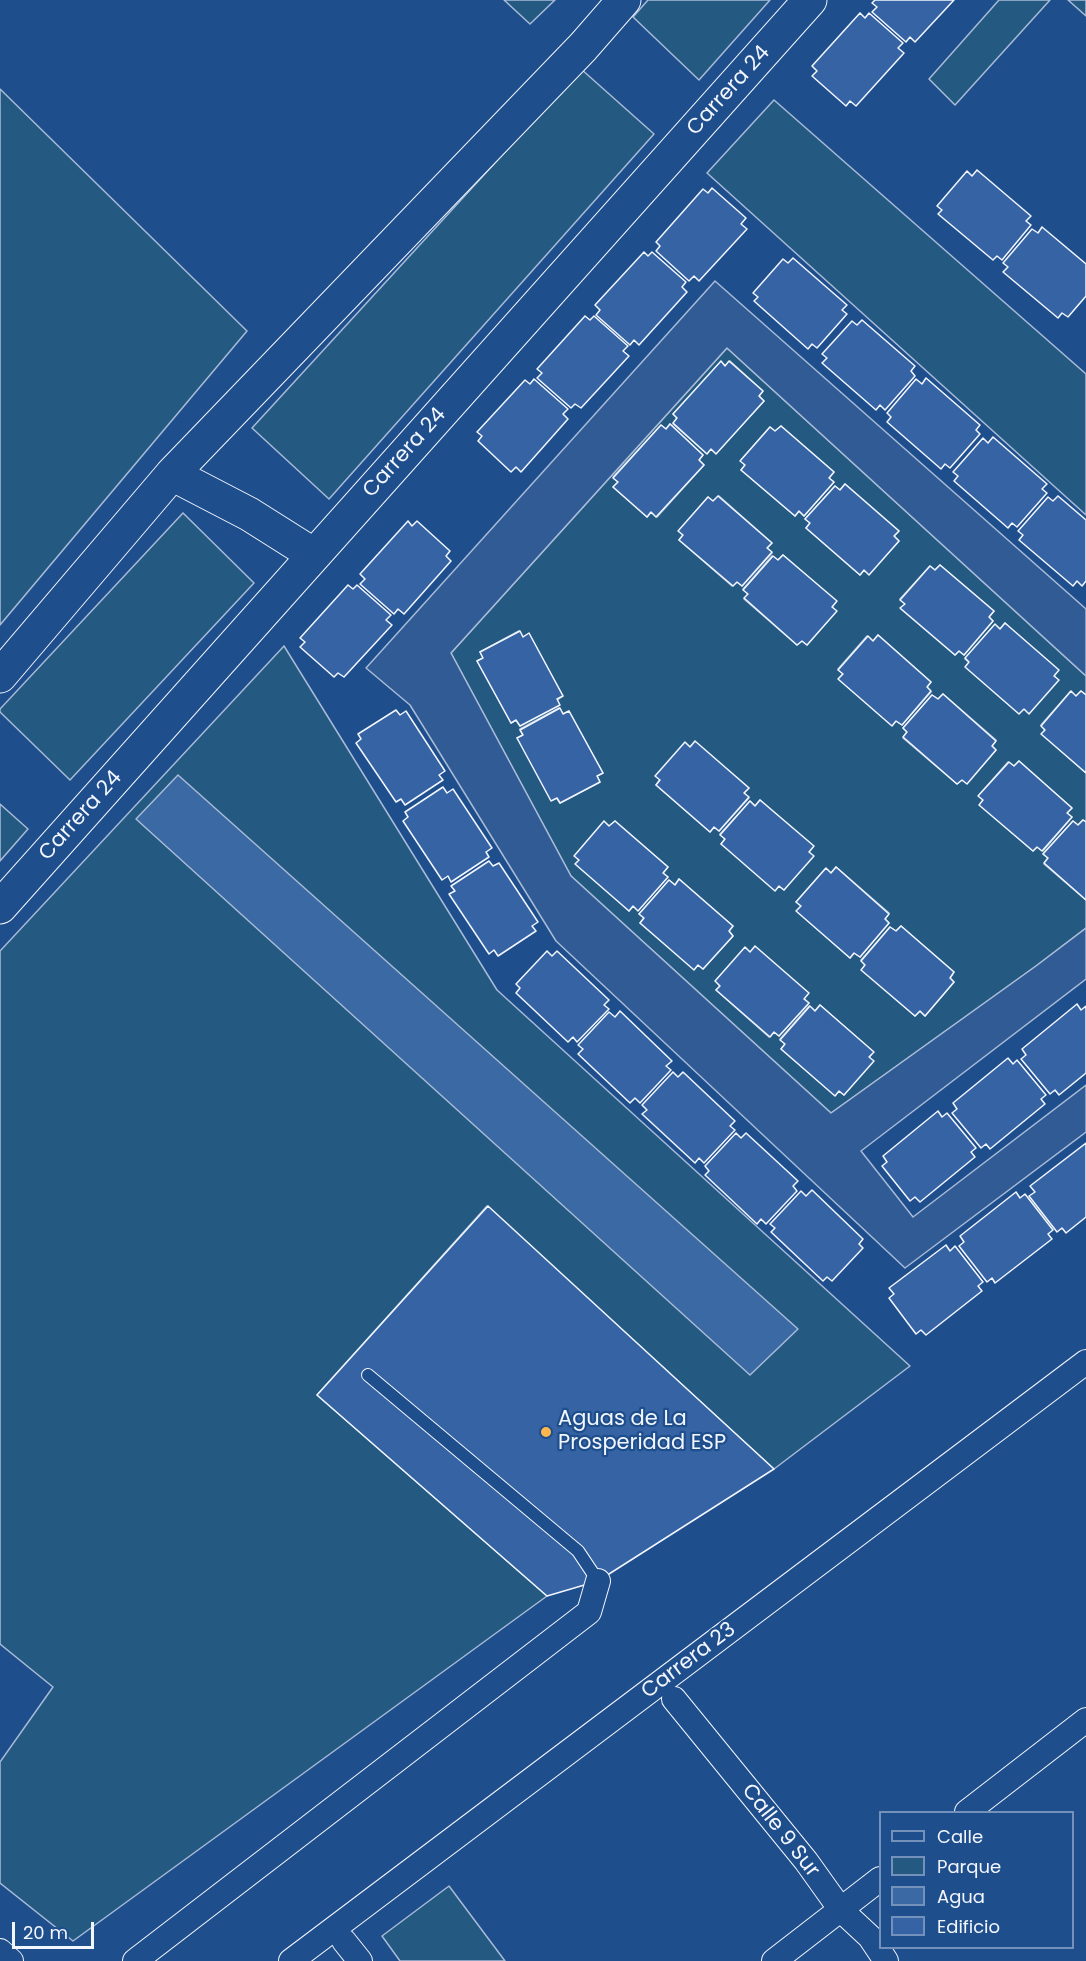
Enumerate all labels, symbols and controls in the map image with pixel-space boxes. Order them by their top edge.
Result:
street label: Carrera 24 [682,41,776,141]
street label: Carrera 24 [358,403,452,503]
street label: Carrera 24 [34,766,128,866]
place label: Aguas de La Prosperidad ESP [558,1407,726,1457]
marker: Aguas de La Prosperidad ESP [539,1425,553,1439]
street label: Carrera 23 [637,1617,741,1705]
street label: Calle 9 Sur [736,1779,824,1883]
legend [879,1811,1074,1949]
text: Calle [937,1824,983,1849]
text: Parque [937,1854,1001,1879]
text: Agua [937,1884,985,1909]
scale bar [15,1910,98,1948]
text: Edificio [937,1914,1000,1939]
text: 20 m [23,1920,68,1945]

